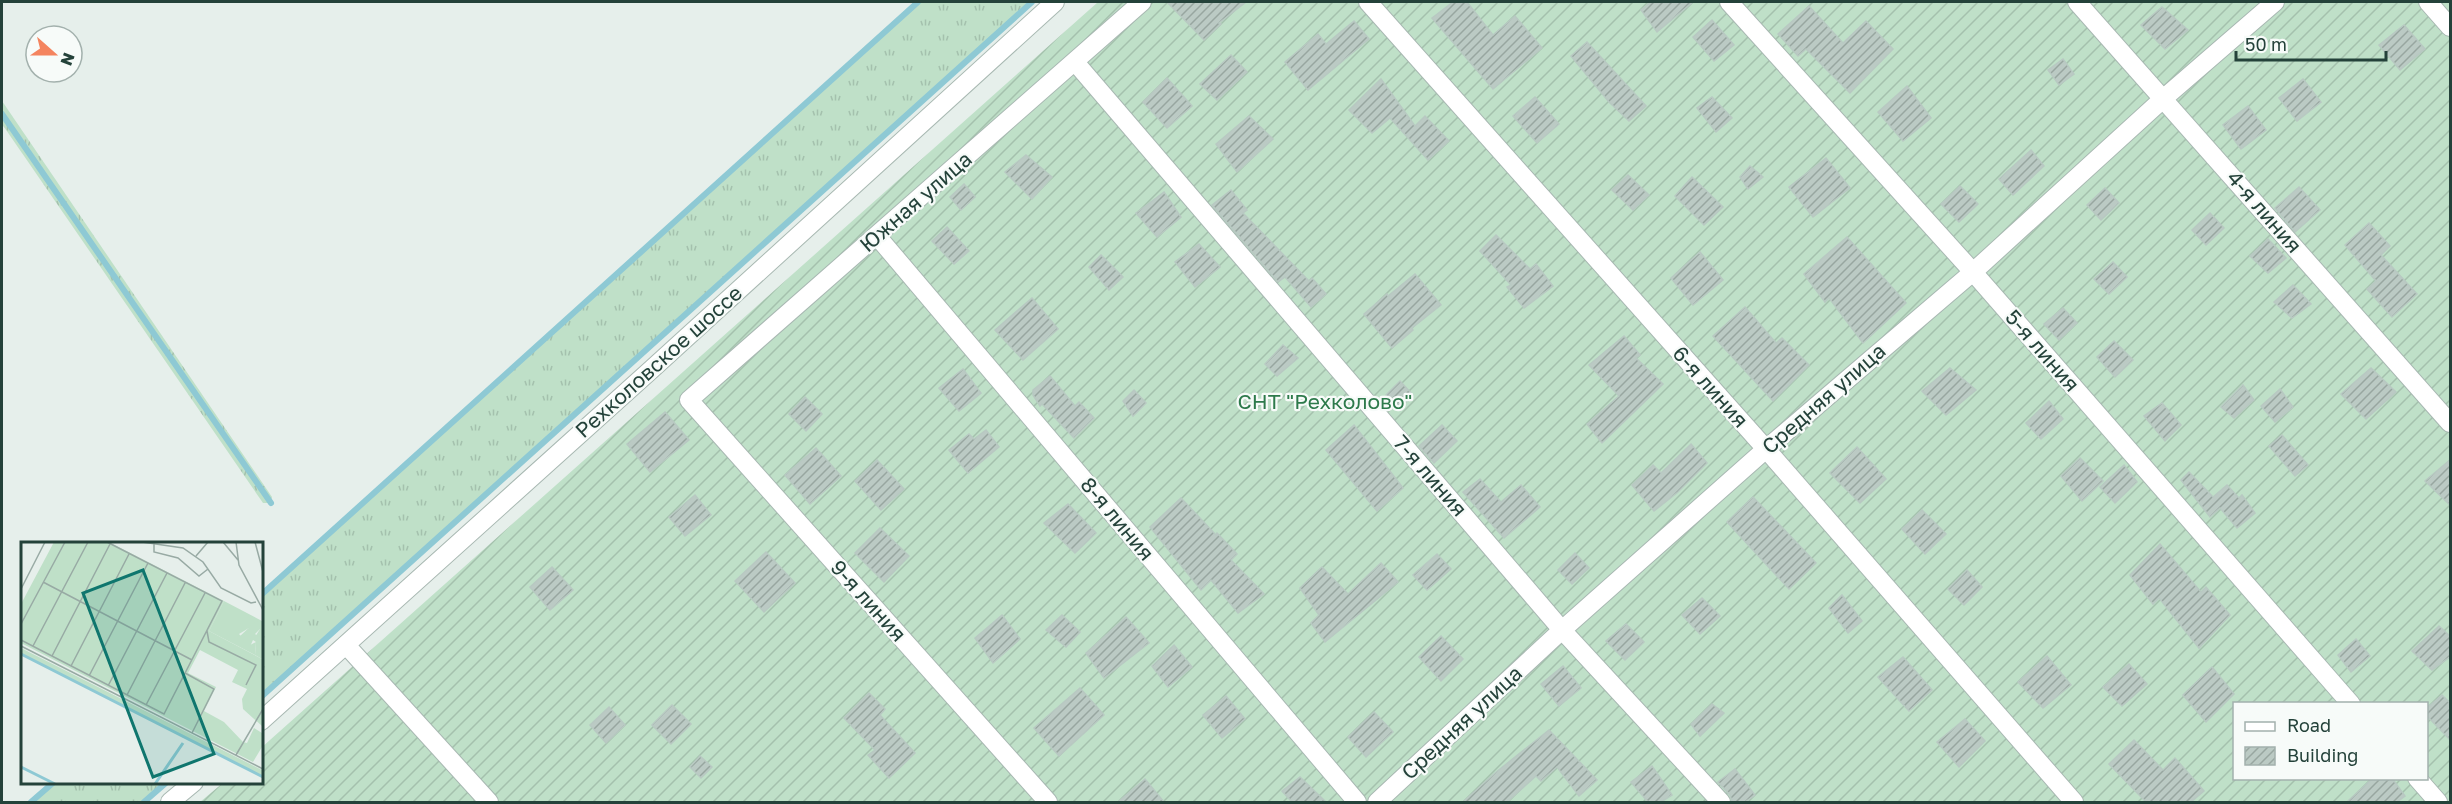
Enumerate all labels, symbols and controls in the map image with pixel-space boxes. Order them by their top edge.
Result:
north arrow [24,24,84,84]
scale bar [2236,24,2386,62]
text: 50 m [2245,33,2287,55]
text: N [56,50,80,69]
street label: Южная улица [854,146,977,257]
street label: 4-я линия [2222,165,2308,258]
street label: Рехколовское шоссе [570,280,747,443]
street label: 5-я линия [2000,304,2085,397]
street label: Средняя улица [1756,337,1891,459]
street label: 6-я линия [1667,340,1754,432]
park label: СНТ "Рехколово" [1238,388,1412,414]
street label: 7-я линия [1388,429,1473,521]
street label: 8-я линия [1075,471,1160,565]
inset map [21,542,262,783]
street label: 9-я линия [825,554,912,646]
street label: Средняя улица [1396,660,1527,785]
legend [2233,702,2428,780]
text: Road [2287,714,2331,736]
text: Building [2287,744,2358,766]

